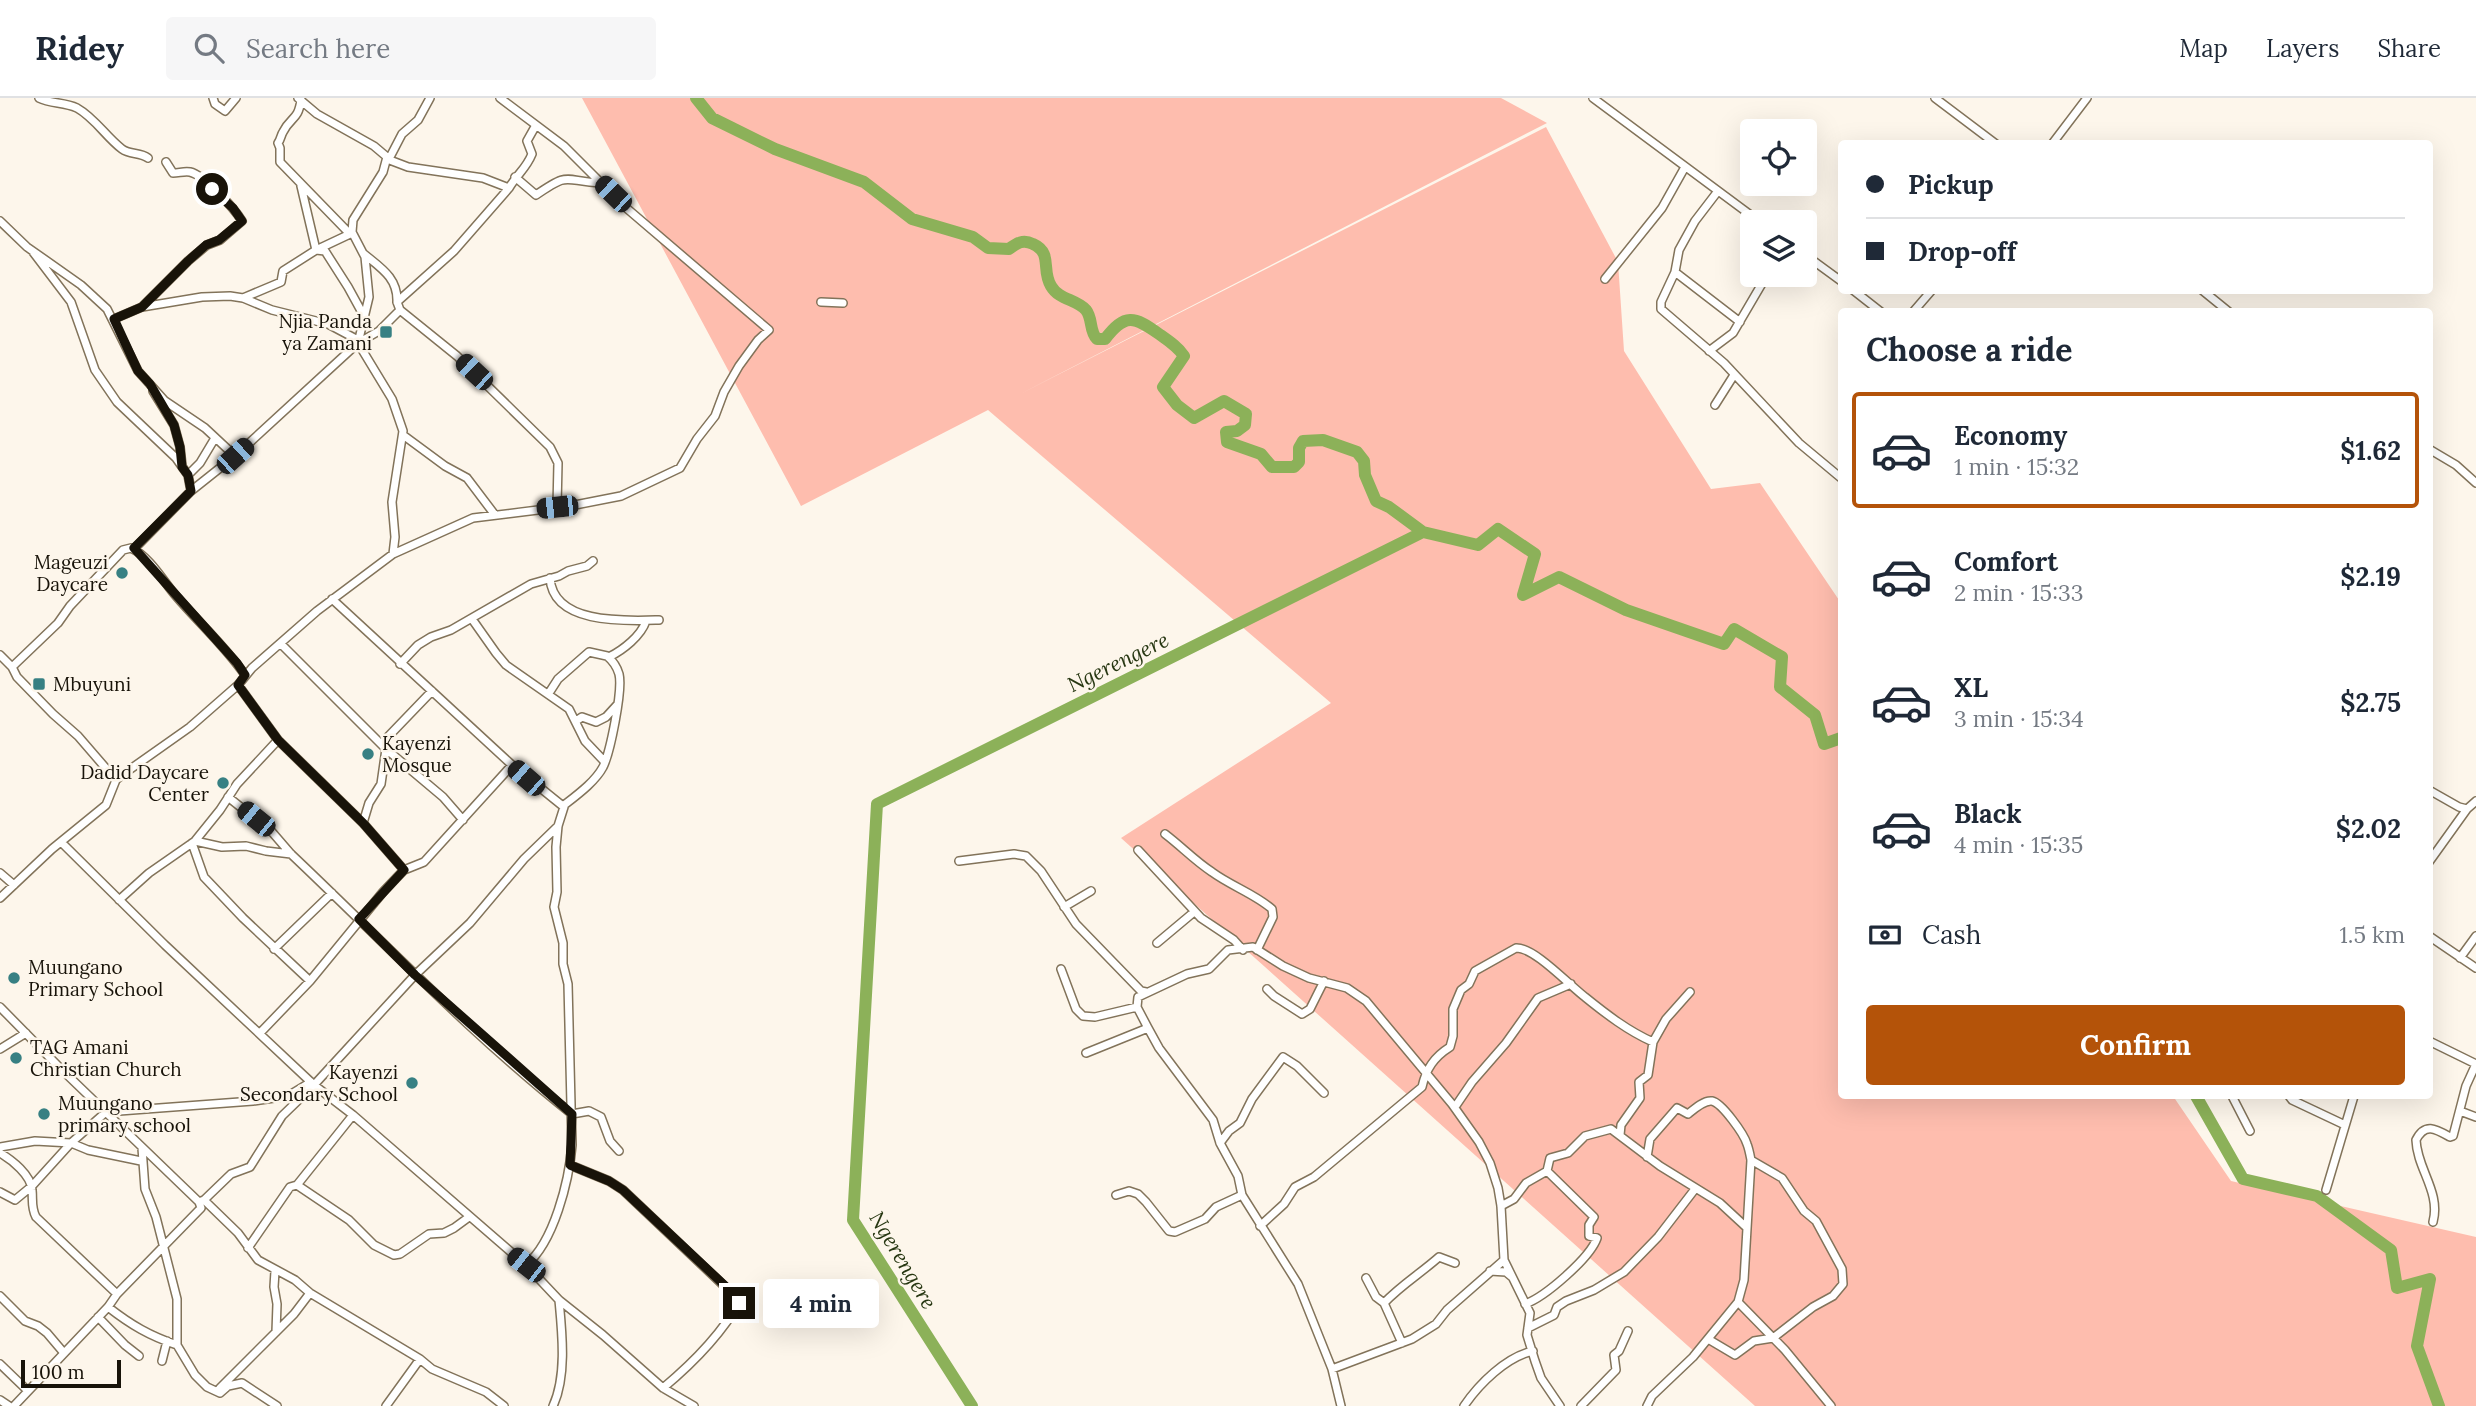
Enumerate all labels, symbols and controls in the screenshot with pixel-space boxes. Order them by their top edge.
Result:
search box [166,17,656,80]
text: Ridey [35,27,124,69]
icon: search [190,29,228,67]
text: Search here [246,32,390,65]
text: Map [2179,33,2228,64]
text: Layers [2266,33,2339,64]
text: Share [2377,33,2441,64]
map controls [1740,119,1817,287]
button: locate [1740,119,1817,196]
text: Pickup [1908,168,1994,201]
car [591,172,636,216]
route start [196,173,228,205]
button: layers [1740,210,1817,287]
text: Drop-off [1908,235,2016,268]
place label: Njia Panda ya Zamani [279,309,372,355]
marker: Njia Panda ya Zamani [378,324,394,340]
text: Choose a ride [1866,329,2073,370]
car [452,350,497,394]
icon: car [1870,419,1933,482]
text: Economy [1954,419,2067,452]
car [213,434,258,478]
text: $1.62 [2340,434,2401,467]
text: 1 min · 15:32 [1954,452,2079,481]
car [536,494,579,520]
icon: car [1870,545,1933,608]
text: Comfort [1954,545,2058,578]
place label: Mageuzi Daycare [34,550,108,596]
text: $2.19 [2340,560,2401,593]
marker: Mageuzi Daycare [114,565,130,581]
text: 2 min · 15:33 [1954,578,2084,607]
water label: Ngerengere [1063,626,1173,698]
icon: car [1870,671,1933,734]
text: XL [1954,671,1988,704]
place label: Mbuyuni [53,672,131,696]
marker: Mbuyuni [31,676,47,692]
text: $2.75 [2340,686,2401,719]
text: 3 min · 15:34 [1954,704,2084,733]
place label: Kayenzi Mosque [382,731,452,777]
marker: Kayenzi Mosque [360,746,376,762]
car [504,756,549,800]
place label: Dadid Daycare Center [80,760,210,806]
marker: Dadid Daycare Center [215,775,231,791]
icon: car [1870,797,1933,860]
text: Black [1954,797,2022,830]
car [234,798,279,840]
text: $2.02 [2336,812,2401,845]
text: 4 min · 15:35 [1954,830,2083,859]
icon: cash [1866,916,1904,954]
text: Cash [1922,918,1981,951]
text: 1.5 km [2339,920,2405,949]
place label: Muungano Primary School [28,955,163,1001]
marker: Muungano Primary School [6,970,22,986]
button: Confirm [1866,1005,2405,1085]
place label: TAG Amani Christian Church [30,1035,182,1081]
marker: TAG Amani Christian Church [8,1050,24,1066]
place label: Kayenzi Secondary School [240,1060,398,1106]
marker: Kayenzi Secondary School [404,1075,420,1091]
place label: Muungano primary school [58,1091,191,1137]
marker: Muungano primary school [36,1106,52,1122]
water label: Ngerengere [863,1206,943,1314]
car [503,1244,550,1286]
callout: 4 min [764,1278,879,1328]
route end [723,1287,755,1319]
text: 4 min [790,1289,852,1318]
scale bar [21,1357,121,1389]
text: 100 m [32,1360,85,1384]

